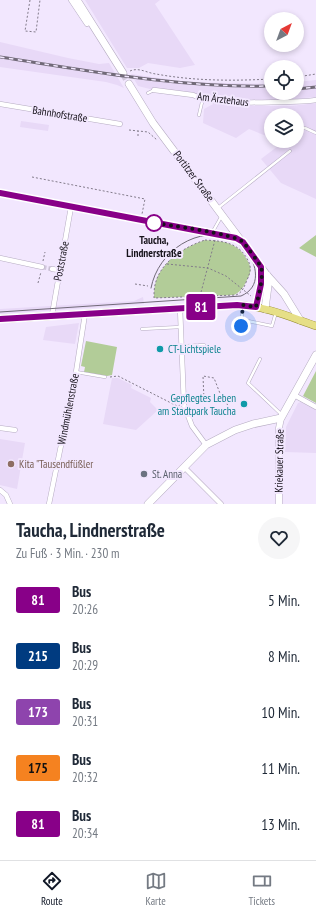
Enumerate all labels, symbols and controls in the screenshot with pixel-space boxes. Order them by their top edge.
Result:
north arrow [264,12,304,52]
map controls [264,12,304,148]
button: locate [264,60,304,100]
street label: Am Ärztehaus [196,89,250,109]
street label: Bahnhofstraße [31,103,89,125]
button: layers [264,108,304,148]
street label: Portitzer Straße [170,148,218,204]
marker: Taucha, Lindnerstraße [145,214,163,232]
place label: Taucha, Lindnerstraße [126,233,182,260]
street label: Poststraße [50,239,72,282]
line badge: 81 [183,294,219,320]
text: 81 [194,298,208,316]
your location [231,316,251,336]
place label: CT-Lichtspiele [168,342,221,356]
marker: CT-Lichtspiele [155,344,165,354]
street label: Windmühlenstraße [54,372,82,446]
place label: Gepflegtes Leben am Stadtpark Taucha [158,391,236,418]
marker: Gepflegtes Leben am Stadtpark Taucha [239,399,249,409]
street label: Kriekauer Straße [271,429,287,493]
place label: Kita "Tausendfüßler [19,457,93,471]
marker: Kita "Tausendfüßler [6,459,16,469]
place label: St. Anna [152,467,182,481]
marker: St. Anna [139,469,149,479]
button: heart [258,517,300,559]
text: Taucha, Lindnerstraße [16,518,165,542]
text: Zu Fuß · 3 Min. · 230 m [16,545,119,562]
text: Bus [72,582,91,601]
text: 81 [31,591,45,609]
text: 5 Min. [268,591,300,610]
text: 20:26 [72,601,98,618]
text: Bus [72,638,91,657]
text: 215 [28,647,48,665]
text: 8 Min. [268,647,300,666]
text: 20:29 [72,657,98,674]
text: Bus [72,694,91,713]
text: 173 [28,703,48,721]
text: 10 Min. [261,703,300,722]
text: 20:31 [72,713,98,730]
text: Bus [72,750,91,769]
text: 175 [28,759,48,777]
text: 11 Min. [261,759,300,778]
text: 20:32 [72,769,98,786]
text: Bus [72,806,91,825]
text: 81 [31,815,45,833]
text: 13 Min. [261,815,300,834]
text: 20:34 [72,825,98,842]
tab: Route [41,870,63,908]
tab: Karte [145,870,167,908]
tab: Tickets [248,870,275,908]

